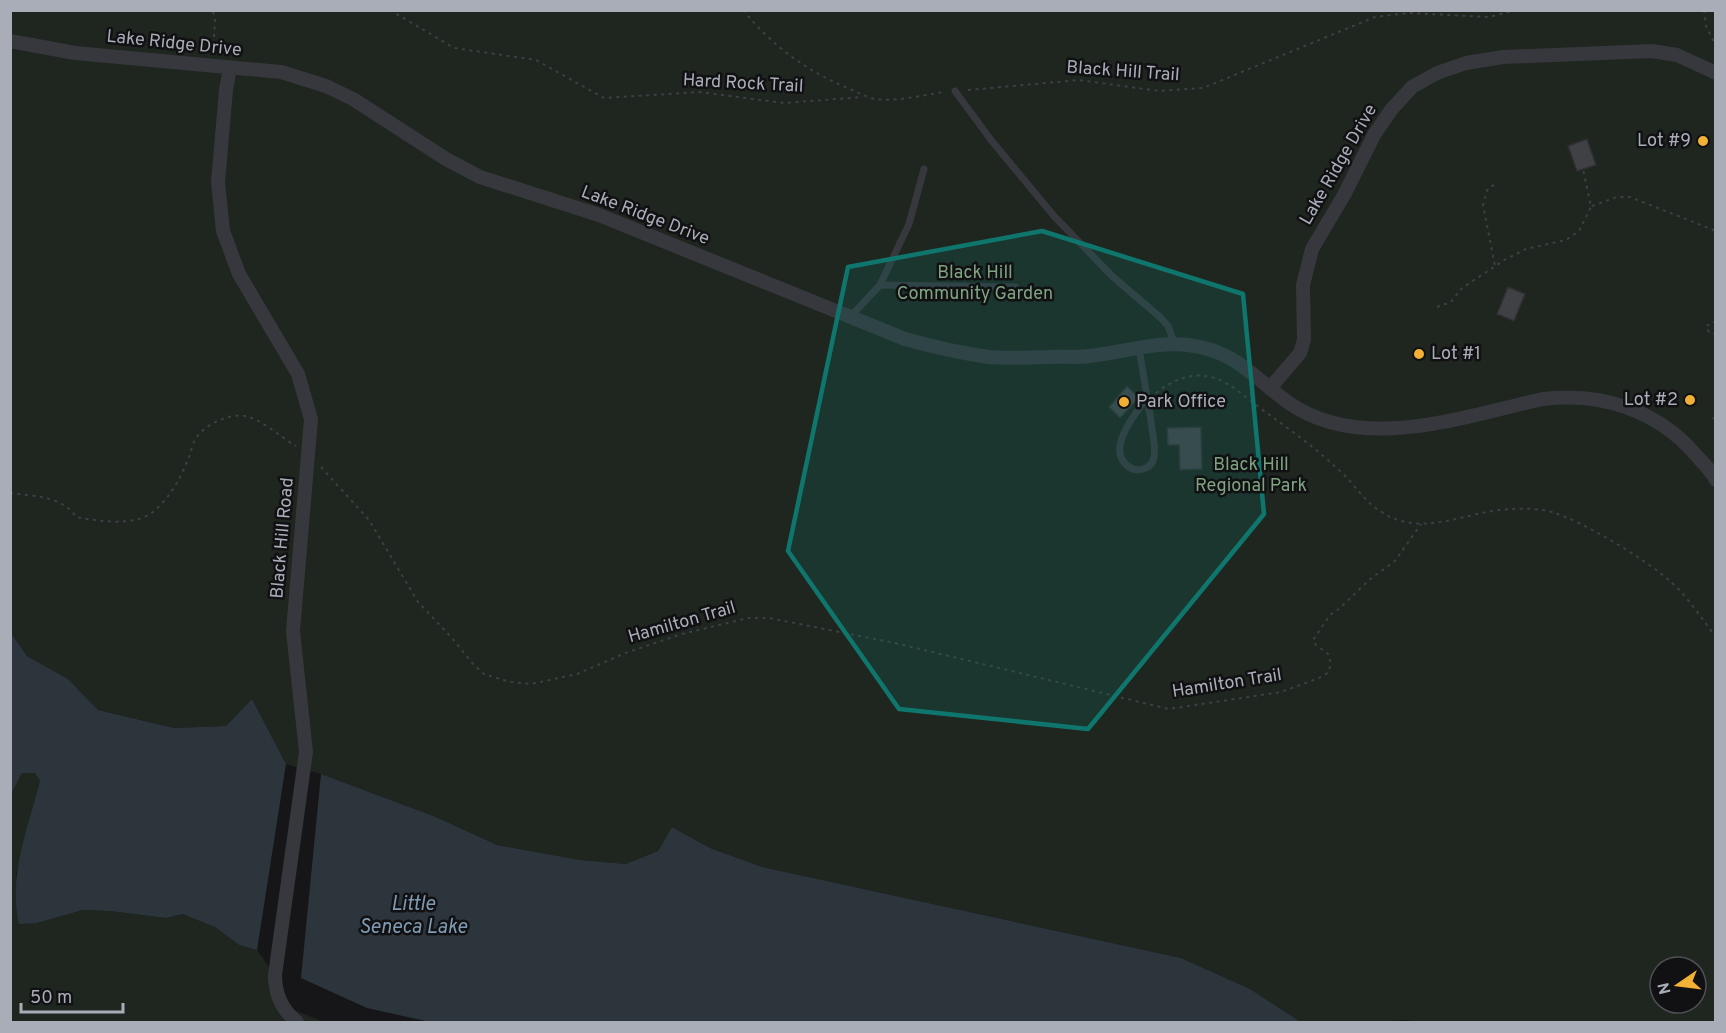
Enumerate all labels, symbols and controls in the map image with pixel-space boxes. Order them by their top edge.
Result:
street label: Lake Ridge Drive [105,25,243,63]
street label: Black Hill Trail [1066,57,1180,87]
street label: Hard Rock Trail [682,69,804,99]
street label: Lake Ridge Drive [1295,100,1383,230]
place label: Lot #9 [1637,130,1691,153]
marker: Lot #9 [1696,134,1710,148]
street label: Lake Ridge Drive [578,181,712,251]
park label: Black Hill Community Garden [897,262,1053,306]
place label: Lot #1 [1431,343,1481,366]
marker: Lot #1 [1412,347,1426,361]
place label: Lot #2 [1624,389,1678,412]
place label: Park Office [1136,391,1226,414]
marker: Lot #2 [1683,393,1697,407]
marker: Park Office [1117,395,1131,409]
park label: Black Hill Regional Park [1195,454,1307,498]
street label: Black Hill Road [266,476,300,600]
street label: Hamilton Trail [626,597,738,649]
street label: Hamilton Trail [1170,664,1284,704]
water label: Little Seneca Lake [359,892,468,941]
north arrow [1648,955,1708,1015]
scale bar [21,976,123,1014]
text: N [1654,980,1676,996]
text: 50 m [30,987,72,1010]

